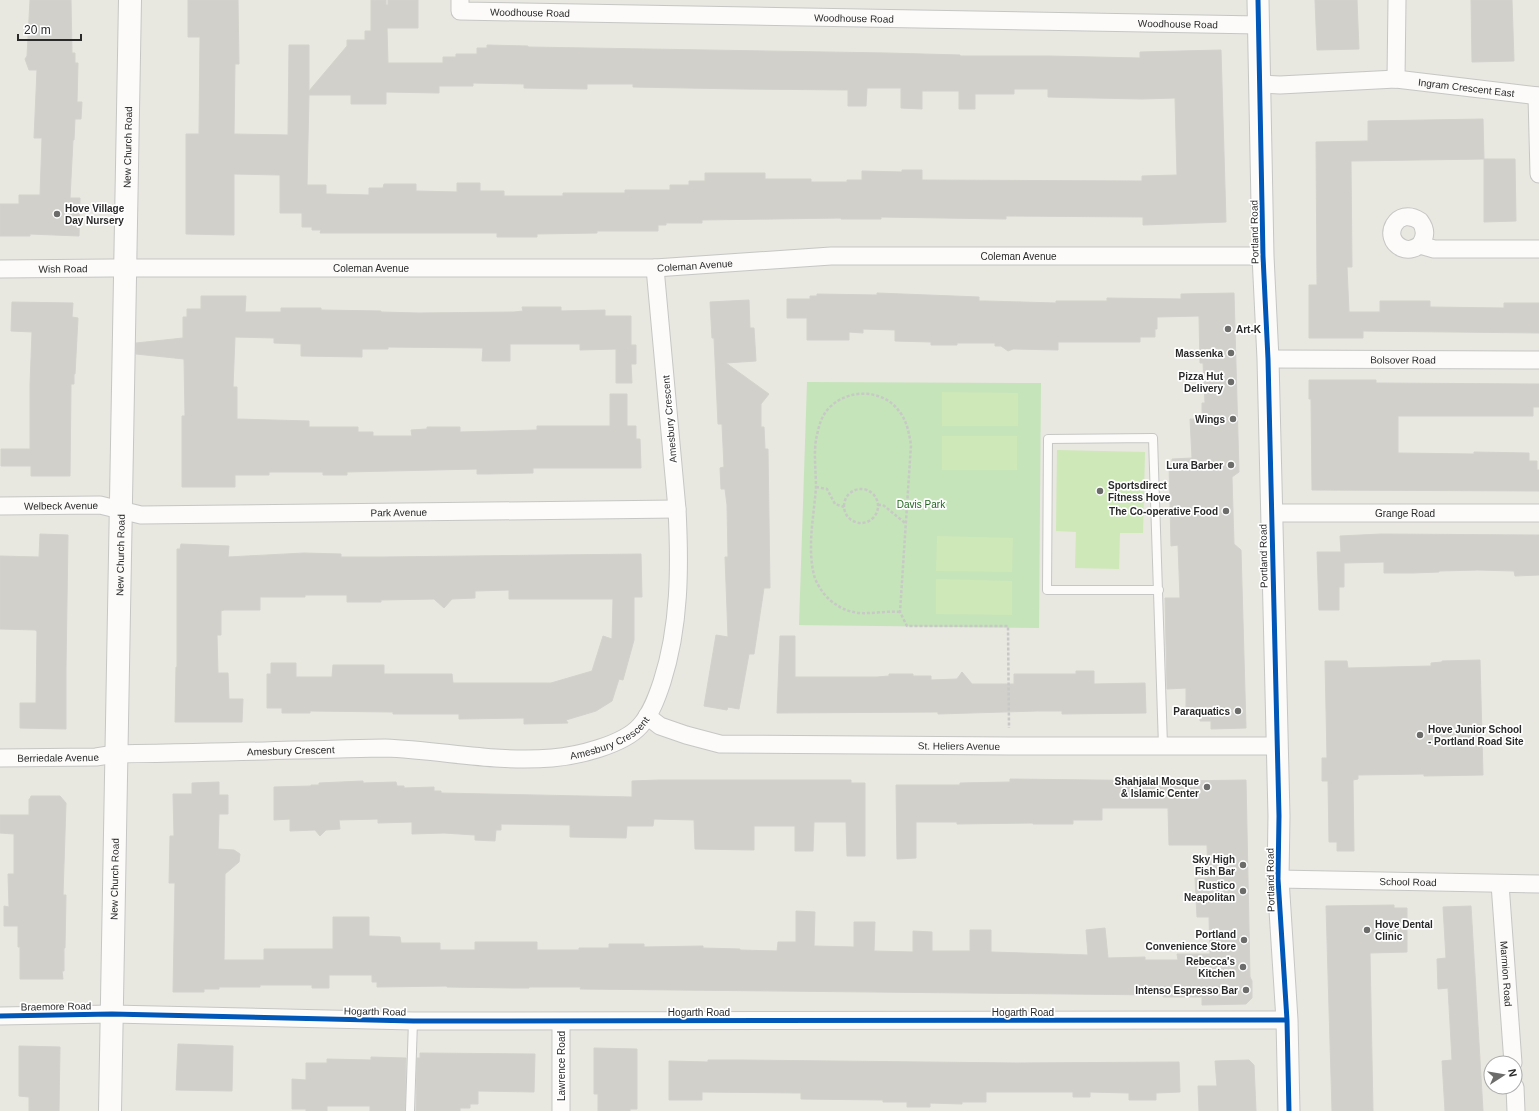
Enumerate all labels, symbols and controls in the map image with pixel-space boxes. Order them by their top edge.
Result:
street label: Woodhouse Road [490,7,570,19]
street label: Woodhouse Road [814,12,894,25]
scale bar [18,16,81,42]
street label: Woodhouse Road [1138,18,1218,30]
text: 20 m [24,23,51,37]
street label: Ingram Crescent East [1418,77,1515,99]
street label: New Church Road [122,106,134,188]
street label: Portland Road [1248,200,1261,264]
place label: Hove Village Day Nursery [65,203,125,226]
marker: Hove Village Day Nursery [52,209,62,219]
street label: Coleman Avenue [981,251,1057,262]
street label: Coleman Avenue [657,258,734,274]
street label: Wish Road [38,263,88,275]
street label: Coleman Avenue [333,263,409,274]
marker: Art-K [1223,324,1233,334]
place label: Art-K [1236,324,1262,335]
place label: Massenka [1175,348,1223,359]
marker: Massenka [1226,348,1236,358]
street label: Bolsover Road [1370,354,1436,366]
place label: Pizza Hut Delivery [1179,371,1224,394]
street label: Amesbury Crescent [660,375,679,463]
marker: Pizza Hut Delivery [1226,377,1236,387]
place label: Wings [1195,414,1225,425]
marker: Wings [1228,414,1238,424]
place label: Lura Barber [1166,460,1223,471]
marker: Lura Barber [1226,460,1236,470]
place label: Sportsdirect Fitness Hove [1108,480,1171,503]
marker: Sportsdirect Fitness Hove [1095,486,1105,496]
park label: Davis Park [897,499,946,510]
street label: Welbeck Avenue [24,500,99,512]
place label: The Co-operative Food [1109,506,1218,517]
marker: The Co-operative Food [1221,506,1231,516]
street label: Park Avenue [370,507,428,518]
street label: Grange Road [1375,508,1435,519]
street label: New Church Road [114,514,127,596]
street label: Portland Road [1257,524,1270,588]
place label: Paraquatics [1173,706,1230,717]
marker: Paraquatics [1233,706,1243,716]
street label: Amesbury Crescent [569,714,652,761]
place label: Hove Junior School - Portland Road Site [1428,724,1524,747]
marker: Hove Junior School - Portland Road Site [1415,730,1425,740]
street label: St. Heliers Avenue [918,740,1000,752]
street label: Amesbury Crescent [247,744,335,757]
street label: Berriedale Avenue [17,752,100,764]
place label: Shahjalal Mosque & Islamic Center [1115,776,1199,799]
marker: Shahjalal Mosque & Islamic Center [1202,782,1212,792]
street label: New Church Road [108,838,121,920]
street label: Portland Road [1264,848,1277,912]
place label: Sky High Fish Bar [1192,854,1235,877]
marker: Sky High Fish Bar [1238,860,1248,870]
street label: School Road [1379,876,1437,888]
place label: Rustico Neapolitan [1184,880,1235,903]
marker: Rustico Neapolitan [1238,886,1248,896]
place label: Hove Dental Clinic [1375,919,1433,942]
marker: Hove Dental Clinic [1362,925,1372,935]
place label: Portland Convenience Store [1145,929,1236,952]
marker: Portland Convenience Store [1239,935,1249,945]
street label: Marmion Road [1498,941,1514,1007]
place label: Rebecca's Kitchen [1186,956,1235,979]
marker: Rebecca's Kitchen [1238,962,1248,972]
place label: Intenso Espresso Bar [1135,985,1238,996]
marker: Intenso Espresso Bar [1241,985,1251,995]
street label: Braemore Road [21,1000,91,1013]
street label: Hogarth Road [344,1005,406,1018]
street label: Hogarth Road [668,1007,730,1018]
street label: Hogarth Road [992,1007,1054,1018]
street label: Lawrence Road [556,1031,567,1101]
north arrow [1483,1055,1523,1095]
text: N [1506,1068,1519,1078]

